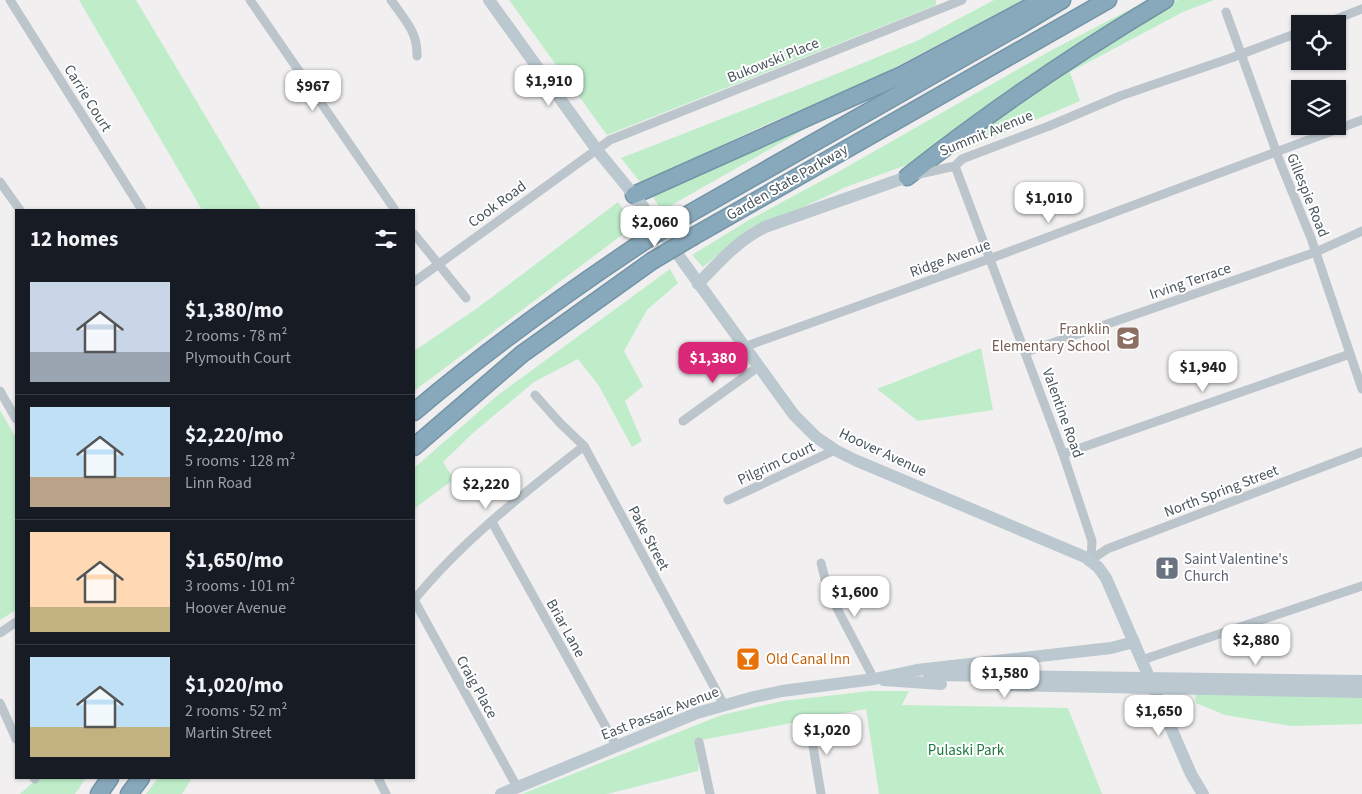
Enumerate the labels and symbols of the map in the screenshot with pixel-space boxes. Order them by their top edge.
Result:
street label: Bukowski Place [724,33,822,88]
street label: Carrie Court [59,61,117,136]
pin: $1,910 [508,64,590,107]
pin: $967 [283,70,343,112]
street label: Summit Avenue [936,105,1036,162]
street label: Garden State Parkway [723,139,852,226]
street label: Gillespie Road [1281,150,1334,240]
street label: Cook Road [464,176,531,233]
pin: $1,010 [1008,182,1090,224]
pin: $2,060 [614,206,696,248]
street label: Ridge Avenue [907,234,994,283]
street label: Irving Terrace [1147,258,1234,305]
place label: Franklin Elementary School [992,319,1110,357]
school or university icon: Franklin Elementary School [1115,325,1141,351]
pin: $1,380 [672,342,754,384]
pin: $1,940 [1162,350,1244,393]
street label: Valentine Road [1037,365,1088,461]
street label: Hoover Avenue [835,423,930,482]
street label: Pilgrim Court [734,436,818,491]
street label: North Spring Street [1161,460,1281,523]
pin: $2,220 [445,468,527,510]
street label: Pake Street [623,502,674,574]
place label: Saint Valentine's Church [1184,549,1288,587]
church icon: Saint Valentine's Church [1154,555,1180,581]
pin: $1,600 [814,576,896,618]
street label: Briar Lane [541,595,590,661]
pin: $2,880 [1215,624,1297,666]
bar icon: Old Canal Inn [735,646,761,672]
place label: Old Canal Inn [766,649,850,670]
street label: Craig Place [451,652,502,723]
pin: $1,580 [964,656,1046,699]
street label: East Passaic Avenue [598,681,722,746]
pin: $1,650 [1118,694,1200,737]
pin: $1,020 [786,714,868,756]
park label: Pulaski Park [928,740,1005,761]

